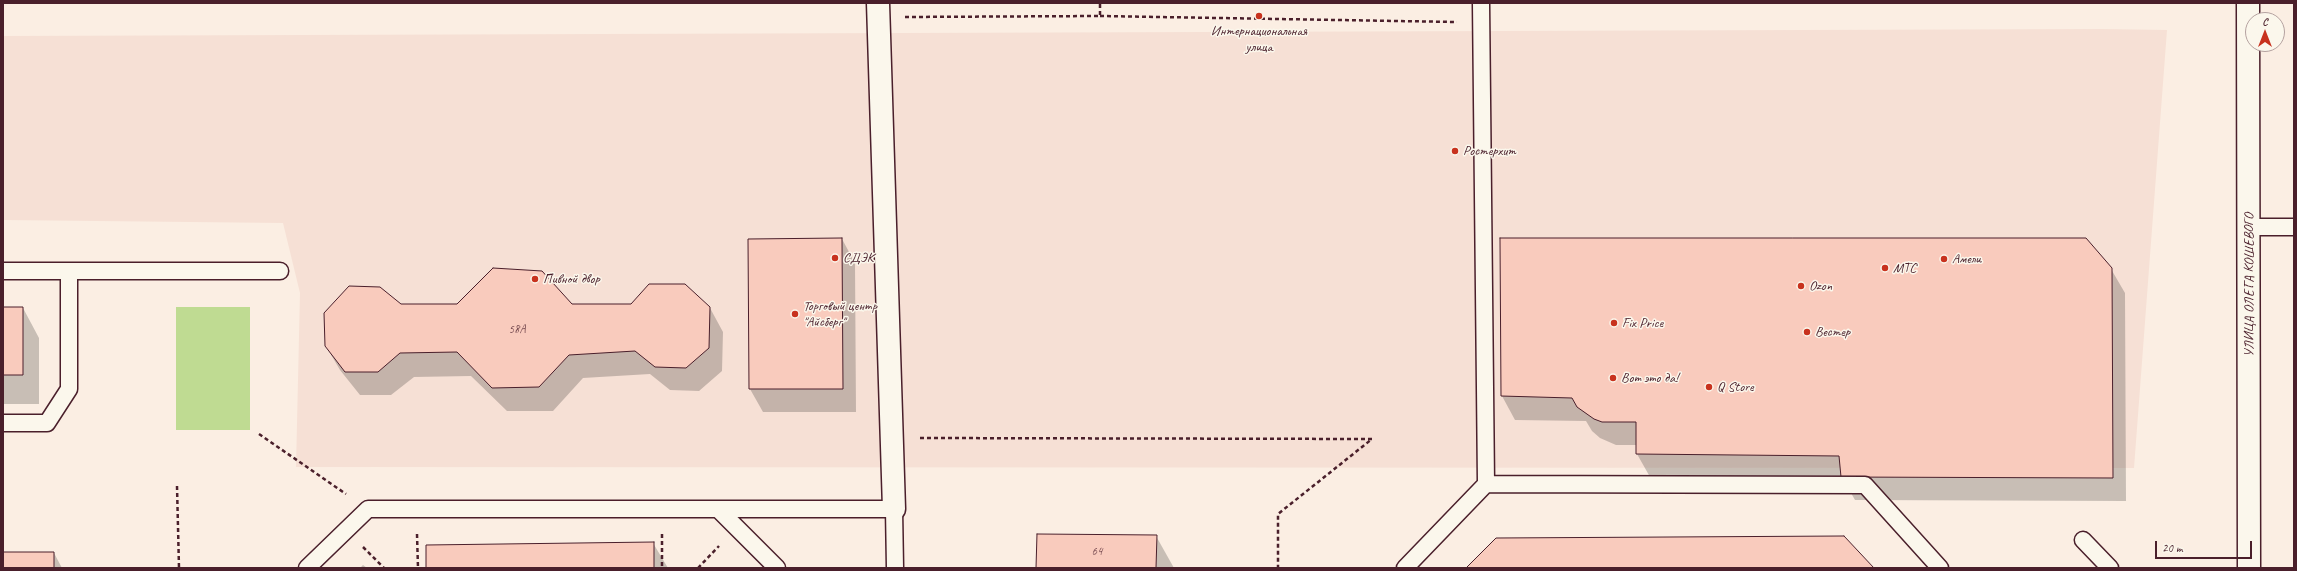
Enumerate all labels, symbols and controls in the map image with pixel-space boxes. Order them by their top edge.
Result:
marker: Интернациональная улица [1254,11,1264,21]
north arrow [2245,12,2285,52]
text: С [2262,14,2268,28]
place label: Интернациональная улица [1211,23,1307,56]
place label: Ростерхит [1463,143,1516,159]
marker: Ростерхит [1450,146,1460,156]
street label: УЛИЦА ОЛЕГА КОШЕВОГО [2241,213,2257,357]
place label: СДЭК [843,250,874,266]
place label: Амели [1952,251,1981,267]
marker: СДЭК [830,253,840,263]
marker: Амели [1939,254,1949,264]
place label: МТС [1893,260,1916,276]
marker: МТС [1880,263,1890,273]
place label: Пивной двор [543,271,600,287]
marker: Пивной двор [530,274,540,284]
place label: Ozon [1809,278,1832,294]
marker: Ozon [1796,281,1806,291]
place label: Торговый центр "Айсберг" [803,298,877,330]
marker: Торговый центр "Айсберг" [790,309,800,319]
place label: Fix Price [1622,315,1663,331]
marker: Fix Price [1609,318,1619,328]
house number: 58А [509,323,525,337]
place label: Вестер [1815,324,1850,340]
marker: Вестер [1802,327,1812,337]
place label: Вот это да! [1621,370,1678,386]
marker: Вот это да! [1608,373,1618,383]
place label: Q Store [1717,379,1754,395]
marker: Q Store [1704,382,1714,392]
scale bar [2157,533,2254,559]
text: 20 m [2162,540,2182,556]
house number: 64 [1092,545,1102,559]

